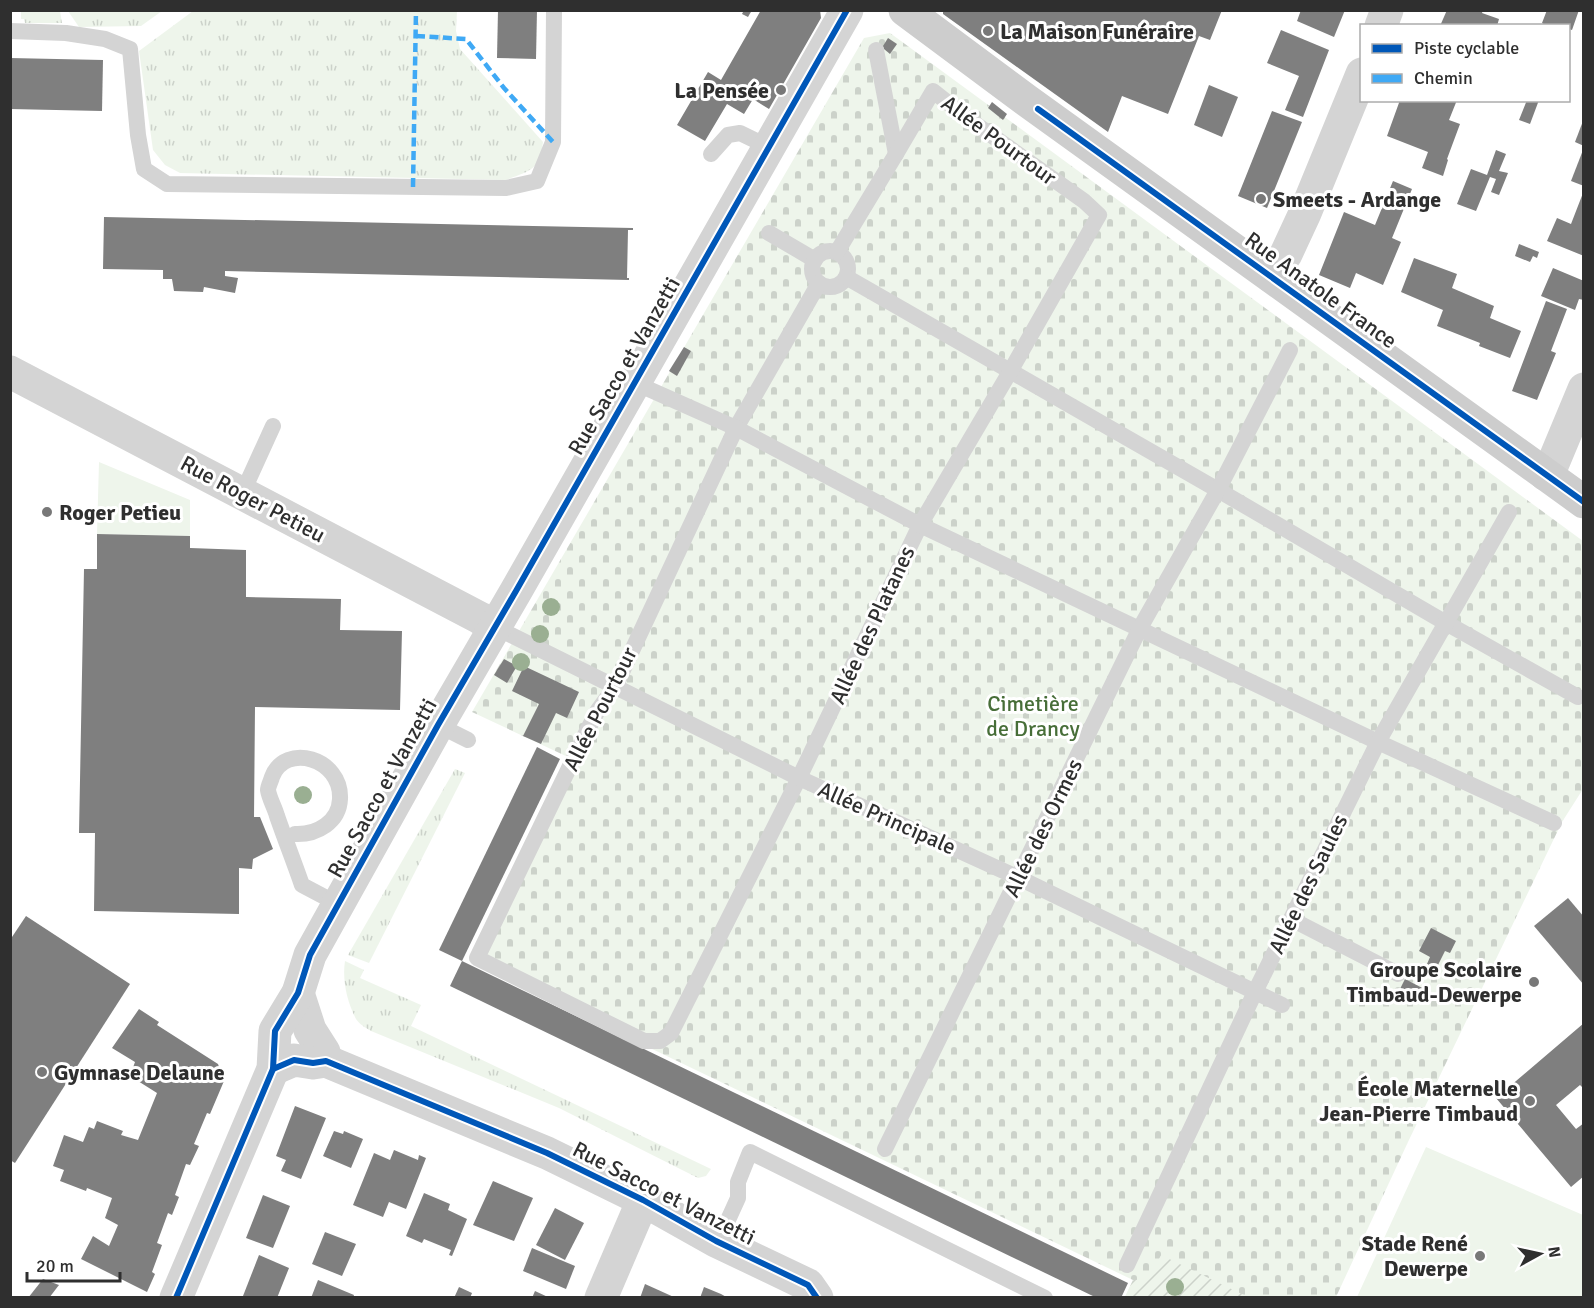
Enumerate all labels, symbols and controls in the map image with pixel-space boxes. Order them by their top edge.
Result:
place label: La Maison Funéraire [1000,18,1194,45]
marker: La Maison Funéraire [981,24,995,38]
legend [1360,24,1570,102]
text: Piste cyclable [1414,37,1519,59]
text: Chemin [1414,67,1473,89]
place label: La Pensée [674,77,769,104]
marker: La Pensée [774,83,788,97]
street label: Allée Pourtour [936,89,1062,191]
place label: Smeets - Ardange [1273,186,1441,213]
marker: Smeets - Ardange [1254,192,1268,206]
street label: Rue Anatole France [1240,226,1402,354]
street label: Rue Sacco et Vanzetti [562,272,686,460]
street label: Rue Roger Petieu [176,449,330,549]
place label: Roger Petieu [59,499,181,526]
marker: Roger Petieu [40,505,54,519]
street label: Allée des Platanes [824,542,920,708]
street label: Allée Pourtour [557,642,643,776]
park label: Cimetière de Drancy [986,690,1080,742]
street label: Rue Sacco et Vanzetti [321,693,443,883]
street label: Allée des Ormes [998,754,1088,902]
street label: Allée Principale [814,776,960,860]
street label: Allée des Saules [1263,810,1353,958]
place label: Groupe Scolaire Timbaud-Dewerpe [1347,956,1522,1008]
marker: Groupe Scolaire Timbaud-Dewerpe [1527,975,1541,989]
place label: Gymnase Delaune [54,1059,225,1086]
marker: Gymnase Delaune [35,1065,49,1079]
place label: École Maternelle Jean-Pierre Timbaud [1319,1075,1518,1127]
marker: École Maternelle Jean-Pierre Timbaud [1523,1094,1537,1108]
street label: Rue Sacco et Vanzetti [568,1135,760,1251]
north arrow [1510,1224,1570,1284]
place label: Stade René Dewerpe [1362,1230,1468,1282]
scale bar [27,1245,120,1283]
text: N [1543,1245,1565,1259]
marker: Stade René Dewerpe [1473,1249,1487,1263]
text: 20 m [36,1255,74,1277]

